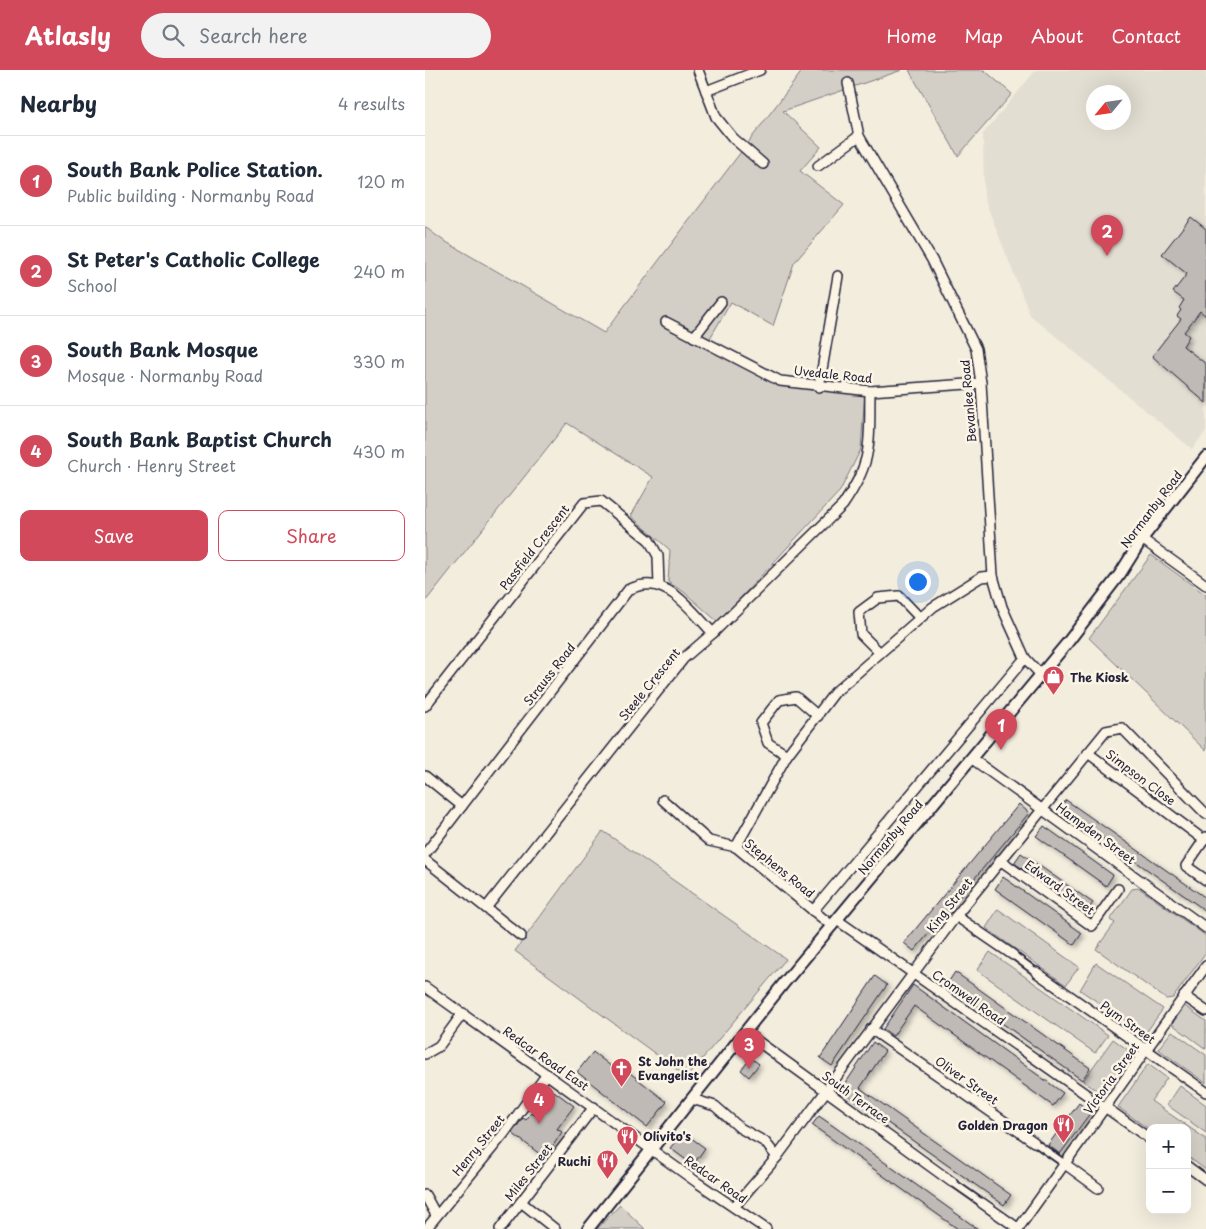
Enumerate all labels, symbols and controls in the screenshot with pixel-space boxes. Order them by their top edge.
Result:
search box [141,13,491,58]
text: Atlasly [25,17,111,53]
icon: search [159,21,187,49]
text: Search here [199,21,308,49]
text: Home [886,22,936,49]
text: Map [964,22,1003,49]
text: About [1031,22,1083,49]
text: Contact [1111,22,1181,49]
north arrow [1086,85,1131,130]
text: Nearby [20,87,97,119]
text: 4 results [338,91,405,115]
text: South Bank Police Station. [67,155,323,183]
text: 1 [32,169,40,193]
text: 120 m [358,169,405,193]
text: Public building · Normanby Road [67,183,314,207]
pin: 2 [1091,215,1123,256]
text: St Peter's Catholic College [67,245,320,273]
text: 2 [30,259,42,283]
text: 240 m [353,259,405,283]
text: School [67,273,117,297]
text: South Bank Mosque [67,335,258,363]
text: 3 [31,349,41,373]
text: 330 m [352,349,405,373]
street label: Bevanlee Road [955,359,981,443]
street label: Uvedale Road [793,361,873,387]
text: Mosque · Normanby Road [67,363,263,387]
text: South Bank Baptist Church [67,425,332,453]
text: 4 [31,439,41,463]
text: 430 m [353,439,405,463]
text: Church · Henry Street [67,453,236,477]
street label: Normanby Road [1116,466,1186,552]
street label: Passfield Crescent [495,500,573,593]
button: Save [20,510,208,561]
button: Share [218,510,405,561]
your location [905,569,931,595]
street label: Strauss Road [519,639,579,709]
street label: Steele Crescent [614,644,684,724]
shop icon: The Kiosk [1042,665,1066,696]
place label: The Kiosk [1070,668,1129,686]
pin: 1 [985,709,1017,750]
street label: Simpson Close [1102,745,1180,809]
street label: Normanby Road [853,796,927,878]
street label: Hampden Street [1053,798,1140,868]
street label: Stephens Road [741,834,819,902]
street label: Edward Street [1021,855,1099,919]
street label: King Street [922,874,976,936]
street label: Cromwell Road [929,965,1009,1029]
street label: Pym Street [1097,996,1160,1048]
street label: Redcar Road East [499,1022,593,1095]
pin: 3 [733,1028,765,1069]
street label: Victoria Street [1079,1038,1143,1118]
place label: St John the Evangelist [638,1052,708,1084]
street label: Oliver Street [932,1052,1002,1109]
church icon: St John the Evangelist [610,1056,634,1087]
street label: South Terrace [819,1066,893,1128]
pin: 4 [523,1083,555,1124]
street label: Henry Street [448,1110,508,1180]
restaurant icon: Golden Dragon [1052,1113,1076,1144]
place label: Golden Dragon [958,1116,1048,1134]
restaurant icon: Olivito's [615,1124,639,1155]
map controls [1146,1124,1191,1214]
button: + [1146,1124,1191,1169]
place label: Olivito's [643,1127,691,1145]
street label: Miles Street [500,1139,556,1204]
restaurant icon: Ruchi [595,1149,619,1180]
street label: Redcar Road [681,1151,751,1207]
place label: Ruchi [558,1152,591,1170]
button: − [1146,1169,1191,1214]

